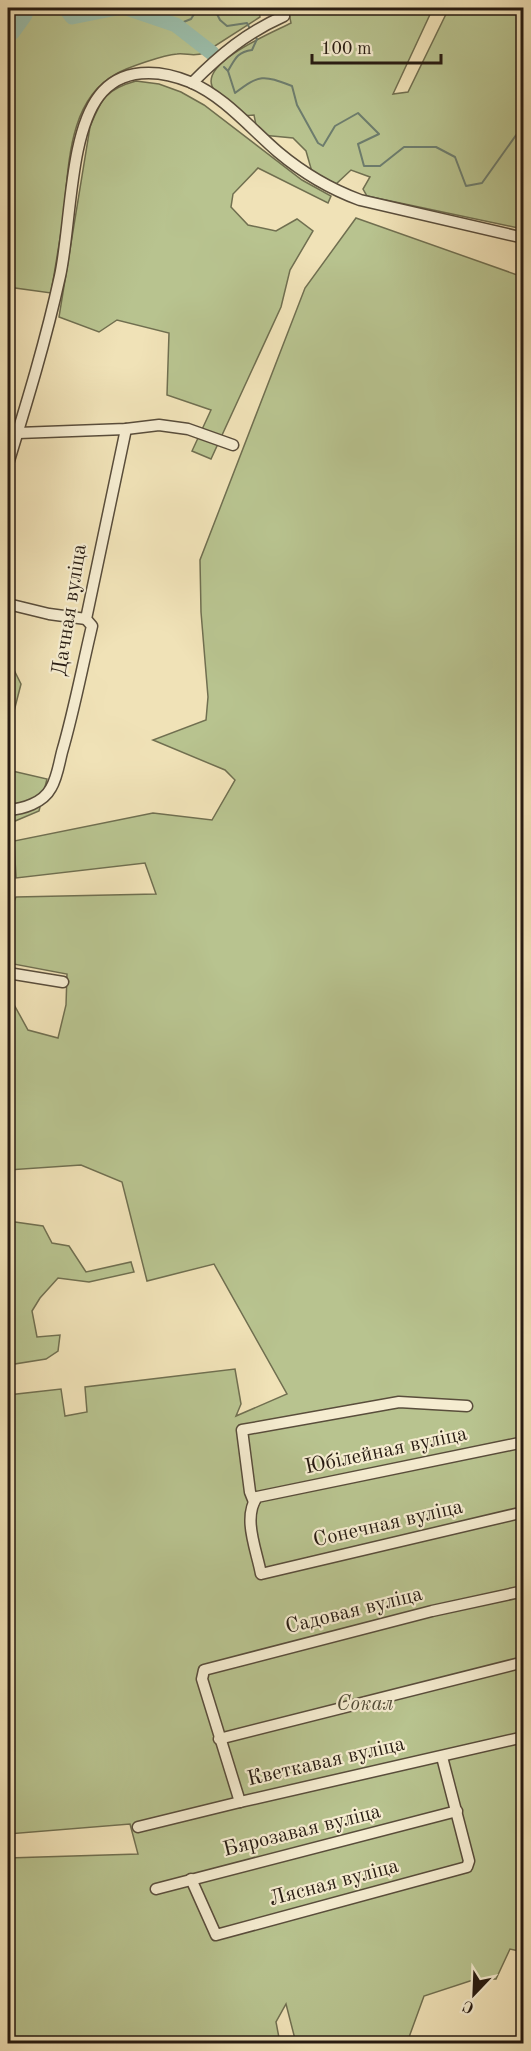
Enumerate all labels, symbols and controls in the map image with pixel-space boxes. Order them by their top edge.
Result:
scale bar [312,27,441,65]
text: 100 m [321,40,372,58]
street label: Дачная вуліца [49,543,91,677]
street label: Юбілейная вуліца [303,1424,469,1478]
street label: Сонечная вуліца [311,1497,465,1551]
street label: Садовая вуліца [283,1584,425,1638]
park label: Сокал [336,1694,394,1715]
street label: Кветкавая вуліца [245,1734,407,1790]
street label: Бярозавая вуліца [221,1801,383,1861]
street label: Лясная вуліца [267,1856,401,1910]
north arrow [444,1964,504,2024]
text: С [461,1997,477,2015]

